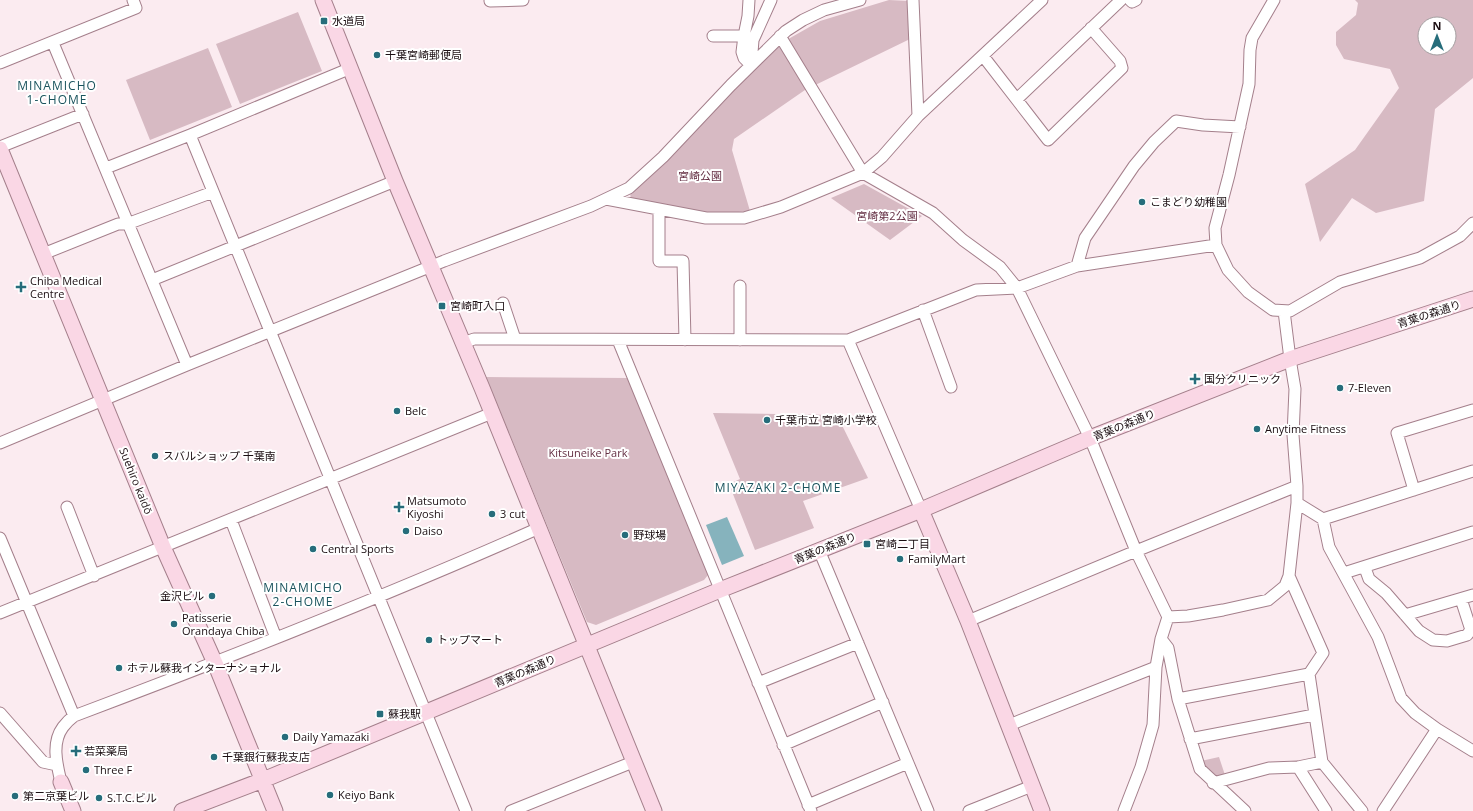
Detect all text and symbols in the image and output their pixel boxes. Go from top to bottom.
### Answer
place label: 水道局 [332,13,365,28]
marker: 水道局 [319,16,329,26]
north arrow [1417,16,1457,56]
text: N [1433,18,1441,33]
place label: 千葉宮崎郵便局 [385,47,462,62]
marker: 千葉宮崎郵便局 [372,50,382,60]
district label: MINAMICHO 1-CHOME [17,77,97,108]
park label: 宮崎公園 [678,168,722,183]
place label: こまどり幼稚園 [1150,194,1227,209]
marker: こまどり幼稚園 [1137,197,1147,207]
park label: 宮崎第2公園 [856,208,918,223]
place label: Chiba Medical Centre [30,273,102,301]
marker: Chiba Medical Centre [15,281,27,293]
street label: 青葉の森通り [1395,296,1463,331]
place label: 宮崎町入口 [450,298,505,313]
marker: 宮崎町入口 [437,301,447,311]
place label: 国分クリニック [1204,371,1281,386]
marker: 国分クリニック [1189,373,1201,385]
place label: 7-Eleven [1348,380,1391,395]
marker: 7-Eleven [1335,383,1345,393]
place label: Belc [405,403,426,418]
street label: 青葉の森通り [1090,405,1157,444]
marker: Belc [392,406,402,416]
place label: 千葉市立 宮崎小学校 [775,412,877,427]
marker: 千葉市立 宮崎小学校 [762,415,772,425]
place label: Anytime Fitness [1265,421,1346,436]
marker: Anytime Fitness [1252,424,1262,434]
street label: Suehiro kaidō [116,445,157,517]
park label: Kitsuneike Park [549,445,628,460]
place label: スバルショップ 千葉南 [163,448,276,463]
marker: スバルショップ 千葉南 [150,451,160,461]
district label: MIYAZAKI 2-CHOME [715,479,841,496]
place label: Matsumoto Kiyoshi [407,493,467,521]
marker: Matsumoto Kiyoshi [394,502,404,512]
place label: 3 cut [500,506,525,521]
marker: 3 cut [487,509,497,519]
place label: Daiso [414,523,443,538]
marker: Daiso [401,526,411,536]
place label: 野球場 [633,527,666,542]
street label: 青葉の森通り [791,528,858,567]
marker: 野球場 [620,530,630,540]
place label: 宮崎二丁目 [875,536,930,551]
marker: 宮崎二丁目 [862,539,872,549]
place label: Central Sports [321,541,394,556]
marker: Central Sports [308,544,318,554]
place label: FamilyMart [908,551,966,566]
marker: FamilyMart [895,554,905,564]
district label: MINAMICHO 2-CHOME [263,579,343,610]
place label: 金沢ビル [160,588,204,603]
marker: 金沢ビル [207,591,217,601]
place label: Patisserie Orandaya Chiba [182,610,265,638]
marker: Patisserie Orandaya Chiba [169,619,179,629]
place label: トップマート [437,632,503,647]
marker: トップマート [424,635,434,645]
street label: 青葉の森通り [491,651,558,690]
place label: ホテル蘇我インターナショナル [127,660,281,675]
marker: ホテル蘇我インターナショナル [114,663,124,673]
place label: 蘇我駅 [388,706,421,721]
marker: 蘇我駅 [375,709,385,719]
place label: Daily Yamazaki [293,729,369,744]
marker: Daily Yamazaki [280,732,290,742]
place label: 若菜薬局 [84,743,128,758]
marker: 若菜薬局 [71,746,81,756]
place label: 千葉銀行蘇我支店 [222,749,310,764]
marker: 千葉銀行蘇我支店 [209,752,219,762]
place label: Three F [94,762,133,777]
marker: Three F [81,765,91,775]
place label: Keiyo Bank [338,787,395,802]
place label: 第二京葉ビル [23,788,89,803]
place label: S.T.C.ビル [107,790,157,805]
marker: Keiyo Bank [325,790,335,800]
marker: 第二京葉ビル [10,791,20,801]
marker: S.T.C.ビル [94,793,104,803]

